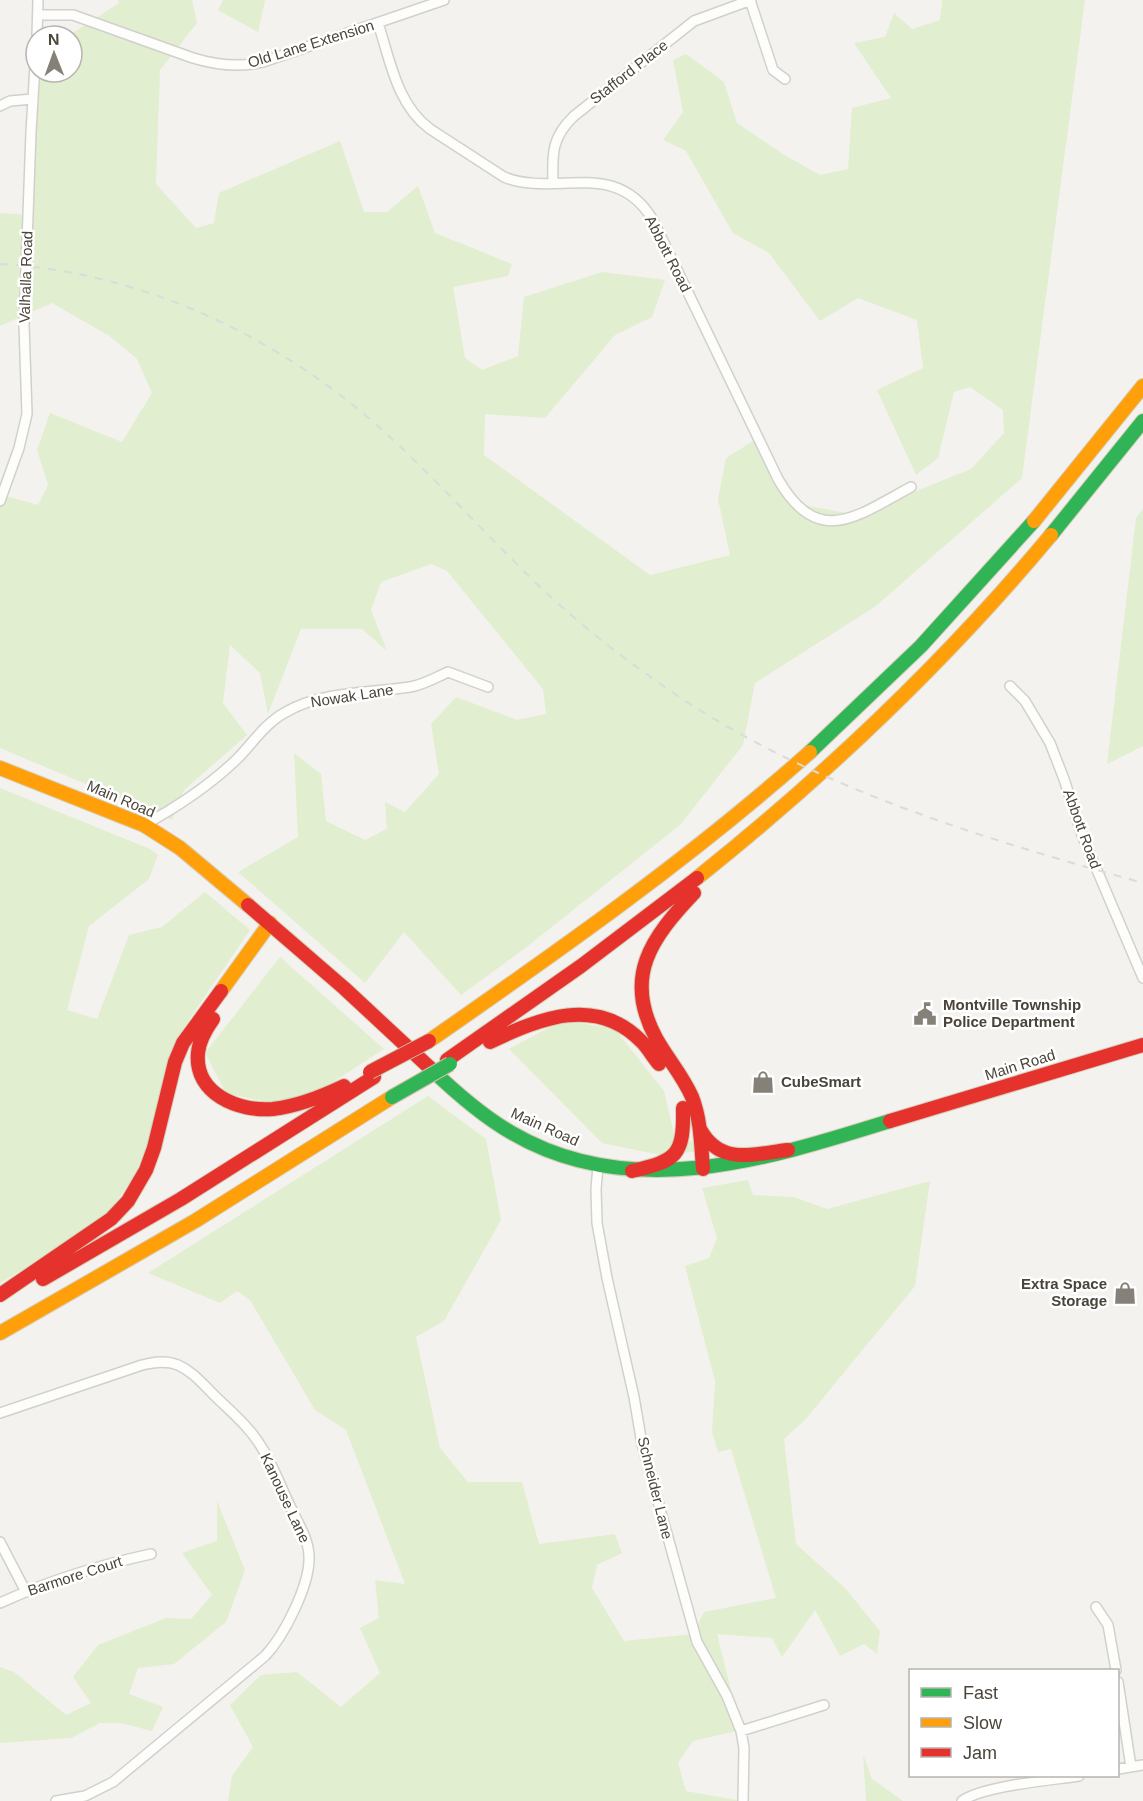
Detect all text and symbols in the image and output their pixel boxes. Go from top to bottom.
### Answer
street label: Old Lane Extension [246,16,376,71]
north arrow [24,24,84,84]
text: N [48,31,60,48]
street label: Stafford Place [586,36,671,107]
street label: Abbott Road [642,213,695,295]
street label: Valhalla Road [15,231,36,323]
street label: Nowak Lane [309,681,394,710]
street label: Main Road [84,777,158,821]
street label: Abbott Road [1060,787,1105,871]
place label: Montville Township Police Department [943,996,1081,1030]
public building icon: Montville Township Police Department [912,1001,938,1027]
street label: Main Road [983,1046,1057,1083]
shop icon: CubeSmart [750,1069,776,1095]
place label: CubeSmart [781,1073,861,1090]
street label: Main Road [509,1104,582,1149]
place label: Extra Space Storage [1021,1275,1107,1309]
shop icon: Extra Space Storage [1112,1280,1138,1306]
street label: Schneider Lane [635,1435,676,1541]
street label: Kanouse Lane [257,1450,314,1545]
street label: Barmore Court [25,1552,125,1599]
legend [909,1669,1119,1777]
text: Fast [963,1683,998,1703]
text: Slow [963,1713,1003,1733]
text: Jam [963,1743,997,1763]

